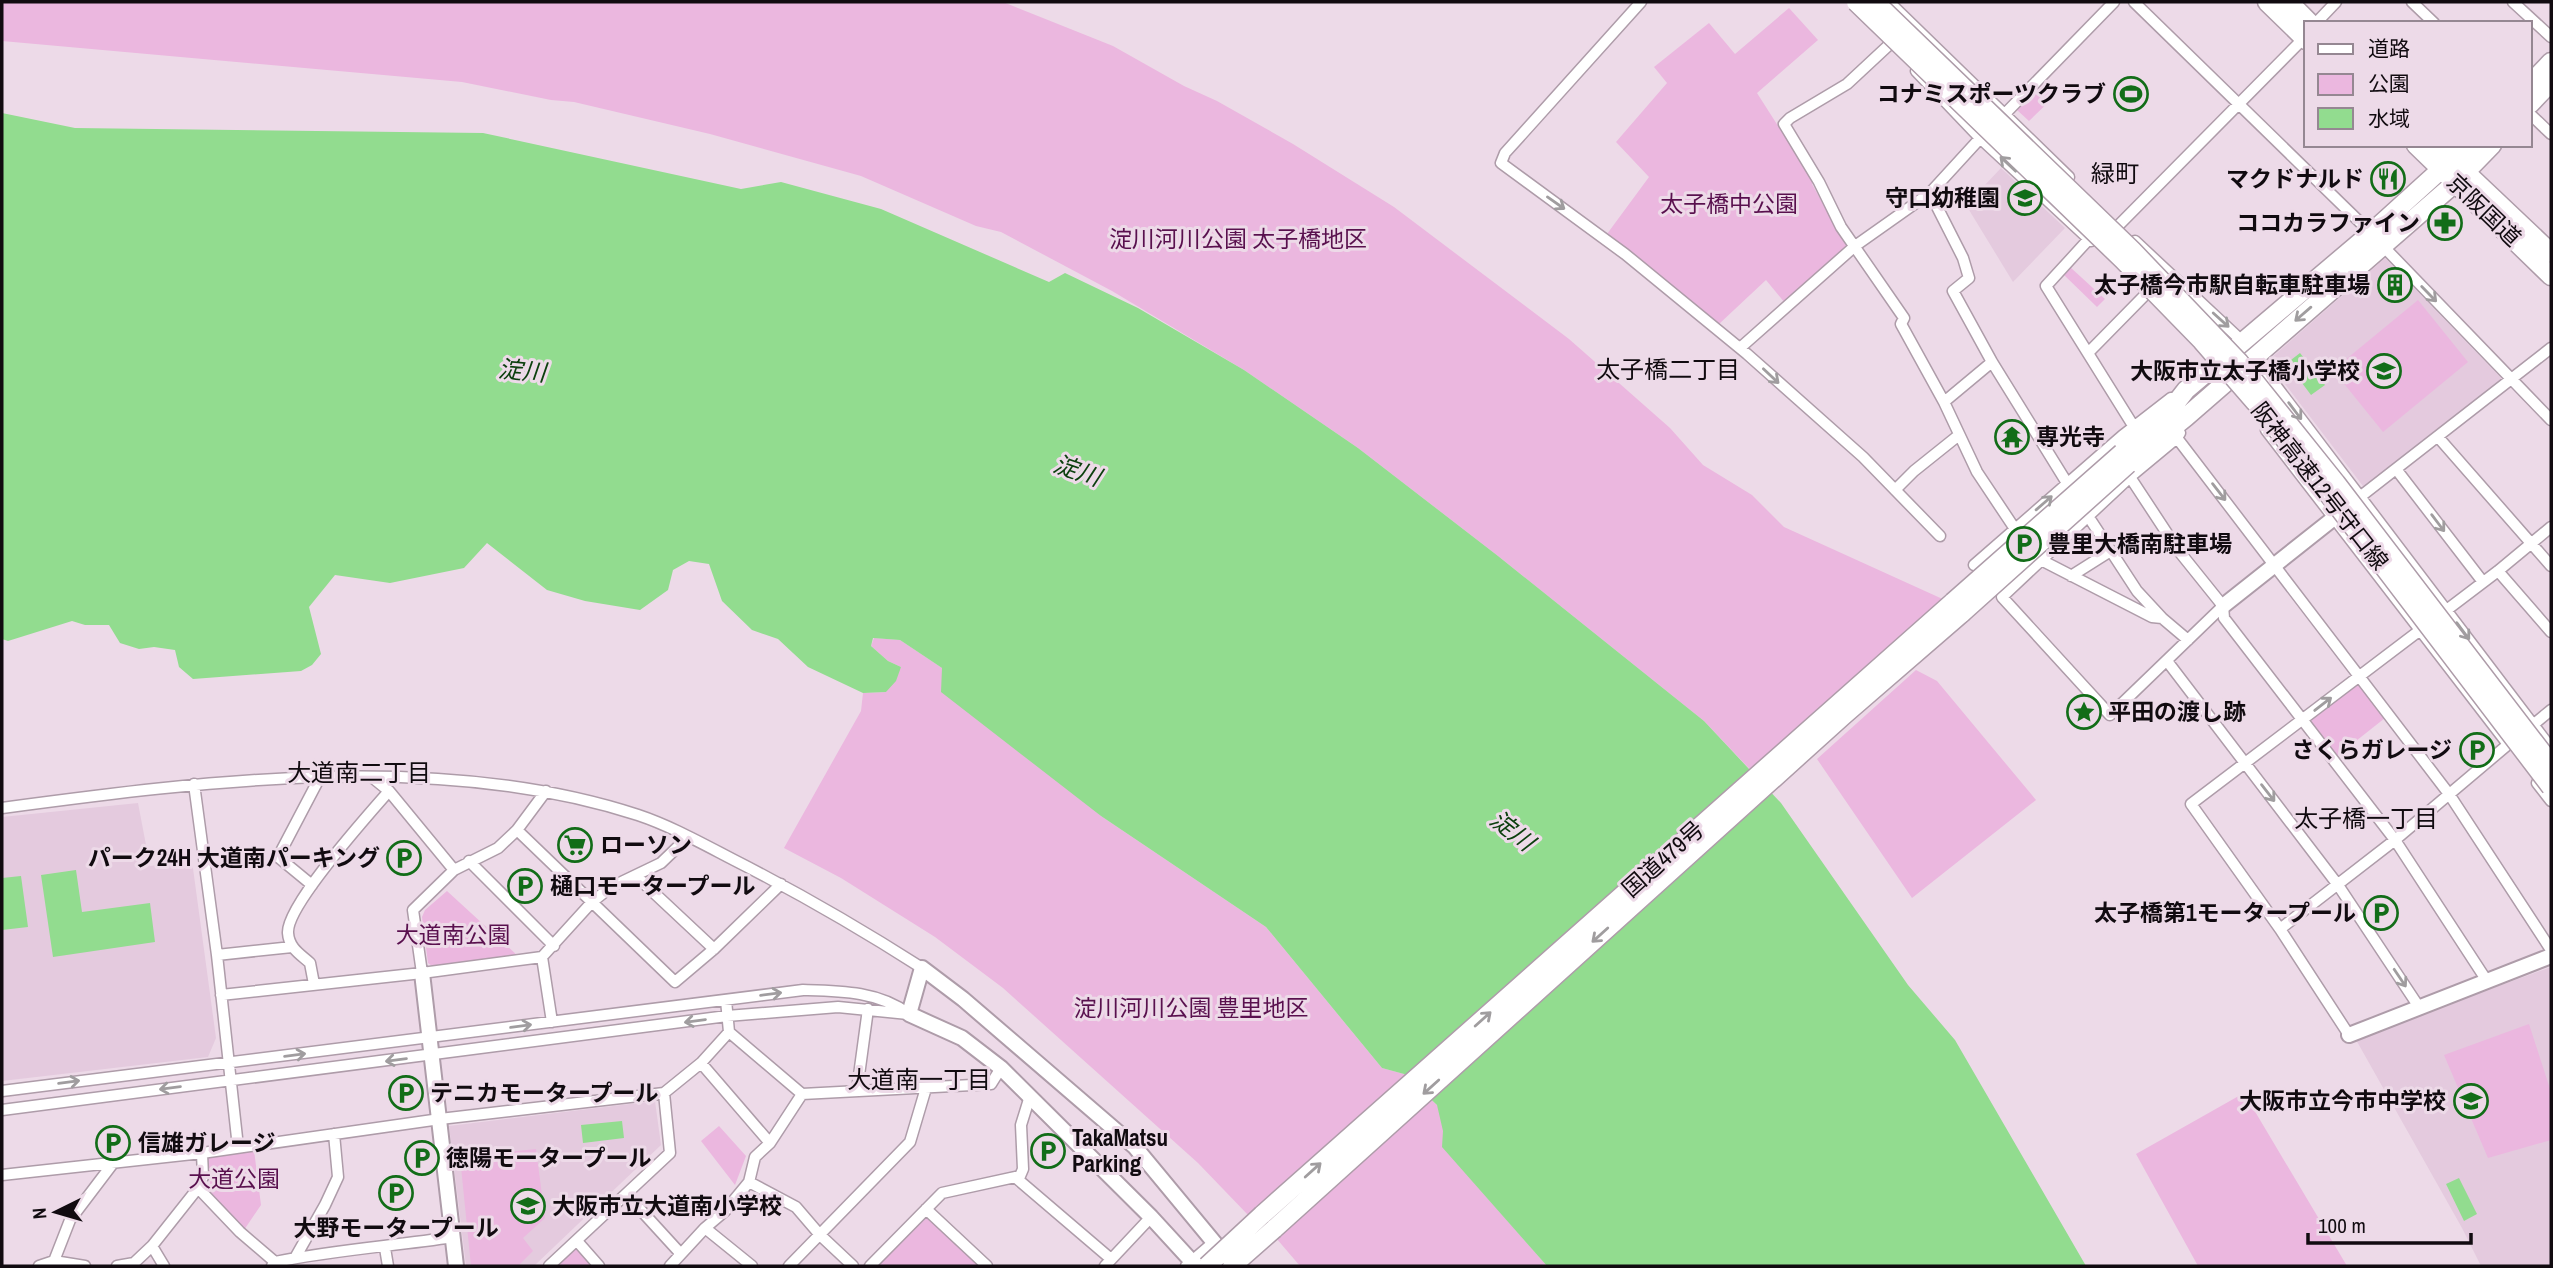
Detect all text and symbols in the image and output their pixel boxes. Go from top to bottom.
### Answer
legend [2304,21,2532,147]
text: 道路 [2368,34,2410,63]
text: 公園 [2368,69,2410,98]
sports icon: コナミスポーツクラブ [2112,75,2150,113]
place label: コナミスポーツクラブ [1876,78,2106,109]
text: 水域 [2368,104,2410,133]
one-way arrow [2000,156,2017,173]
district label: 緑町 [2091,157,2139,189]
restaurant icon: マクドナルド [2369,160,2407,198]
place label: マクドナルド [2226,163,2364,194]
street label: 京阪国道 [2440,167,2528,253]
school or university icon: 守口幼稚園 [2006,179,2044,217]
place label: 守口幼稚園 [1885,182,2000,213]
park label: 太子橋中公園 [1660,188,1798,219]
one-way arrow [1546,196,1565,210]
pharmacy icon: ココカラファイン [2426,204,2464,242]
place label: ココカラファイン [2236,207,2420,238]
park label: 淀川河川公園 太子橋地区 [1109,223,1367,254]
building icon: 太子橋今市駅自転車駐車場 [2376,266,2414,304]
place label: 太子橋今市駅自転車駐車場 [2094,269,2370,300]
one-way arrow [2421,285,2438,302]
one-way arrow [2294,306,2312,322]
one-way arrow [2212,312,2230,328]
water label: 淀川 [497,352,550,388]
school or university icon: 大阪市立太子橋小学校 [2365,352,2403,390]
district label: 太子橋二丁目 [1596,353,1740,385]
place label: 大阪市立太子橋小学校 [2130,355,2360,386]
one-way arrow [1762,368,1779,385]
street label: 阪神高速12号守口線 [2245,395,2396,576]
one-way arrow [2287,402,2302,421]
temple icon: 専光寺 [1993,418,2031,456]
place label: 専光寺 [2036,421,2105,452]
water label: 淀川 [1049,447,1108,494]
one-way arrow [2212,482,2227,501]
one-way arrow [2034,495,2052,511]
one-way arrow [2430,514,2445,532]
parking icon: 豊里大橋南駐車場 [2005,525,2043,563]
place label: 豊里大橋南駐車場 [2048,528,2232,559]
one-way arrow [2456,621,2471,640]
place icon: 平田の渡し跡 [2065,693,2103,731]
place label: 平田の渡し跡 [2108,696,2246,727]
one-way arrow [2314,696,2332,711]
parking icon: さくらガレージ [2458,731,2496,769]
place label: さくらガレージ [2291,734,2452,765]
district label: 大道南二丁目 [287,756,431,788]
one-way arrow [2260,783,2275,802]
district label: 太子橋一丁目 [2294,802,2438,834]
water label: 淀川 [1484,803,1544,859]
street label: 国道479号 [1615,813,1710,904]
supermarket icon: ローソン [556,826,594,864]
place label: ローソン [600,829,692,860]
parking icon: パーク24H 大道南パーキング [385,839,423,877]
place label: パーク24H 大道南パーキング [88,842,380,873]
parking icon: 樋口モータープール [506,867,544,905]
place label: 樋口モータープール [550,870,756,901]
parking icon: 太子橋第1モータープール [2362,894,2400,932]
place label: 太子橋第1モータープール [2094,897,2356,928]
park label: 大道南公園 [396,919,511,950]
one-way arrow [1592,926,1609,943]
one-way arrow [2393,968,2407,987]
one-way arrow [759,987,782,1000]
park label: 淀川河川公園 豊里地区 [1073,992,1309,1023]
one-way arrow [1474,1011,1492,1027]
one-way arrow [684,1015,707,1028]
one-way arrow [509,1019,532,1032]
one-way arrow [283,1048,306,1061]
one-way arrow [385,1053,408,1066]
district label: 大道南一丁目 [847,1063,991,1095]
parking icon: テニカモータープール [387,1074,425,1112]
one-way arrow [58,1076,80,1089]
place label: テニカモータープール [430,1077,659,1108]
one-way arrow [1422,1079,1440,1095]
one-way arrow [160,1082,182,1095]
school or university icon: 大阪市立今市中学校 [2452,1082,2490,1120]
place label: 大阪市立今市中学校 [2239,1085,2446,1116]
place label: TakaMatsu Parking [1072,1122,1168,1179]
parking icon: 信雄ガレージ [94,1124,132,1162]
place label: 信雄ガレージ [138,1127,276,1158]
parking icon: TakaMatsu Parking [1029,1132,1067,1170]
parking icon: 徳陽モータープール [403,1139,441,1177]
place label: 徳陽モータープール [446,1142,652,1173]
one-way arrow [1304,1162,1322,1178]
park label: 大道公園 [188,1163,280,1194]
parking icon: 大野モータープール [377,1174,415,1212]
north arrow [21,1177,91,1247]
school or university icon: 大阪市立大道南小学校 [509,1187,547,1225]
place label: 大阪市立大道南小学校 [552,1190,782,1221]
scale bar [2308,1202,2471,1246]
text: N [26,1207,53,1220]
text: 100 m [2318,1211,2366,1240]
place label: 大野モータープール [293,1212,499,1243]

